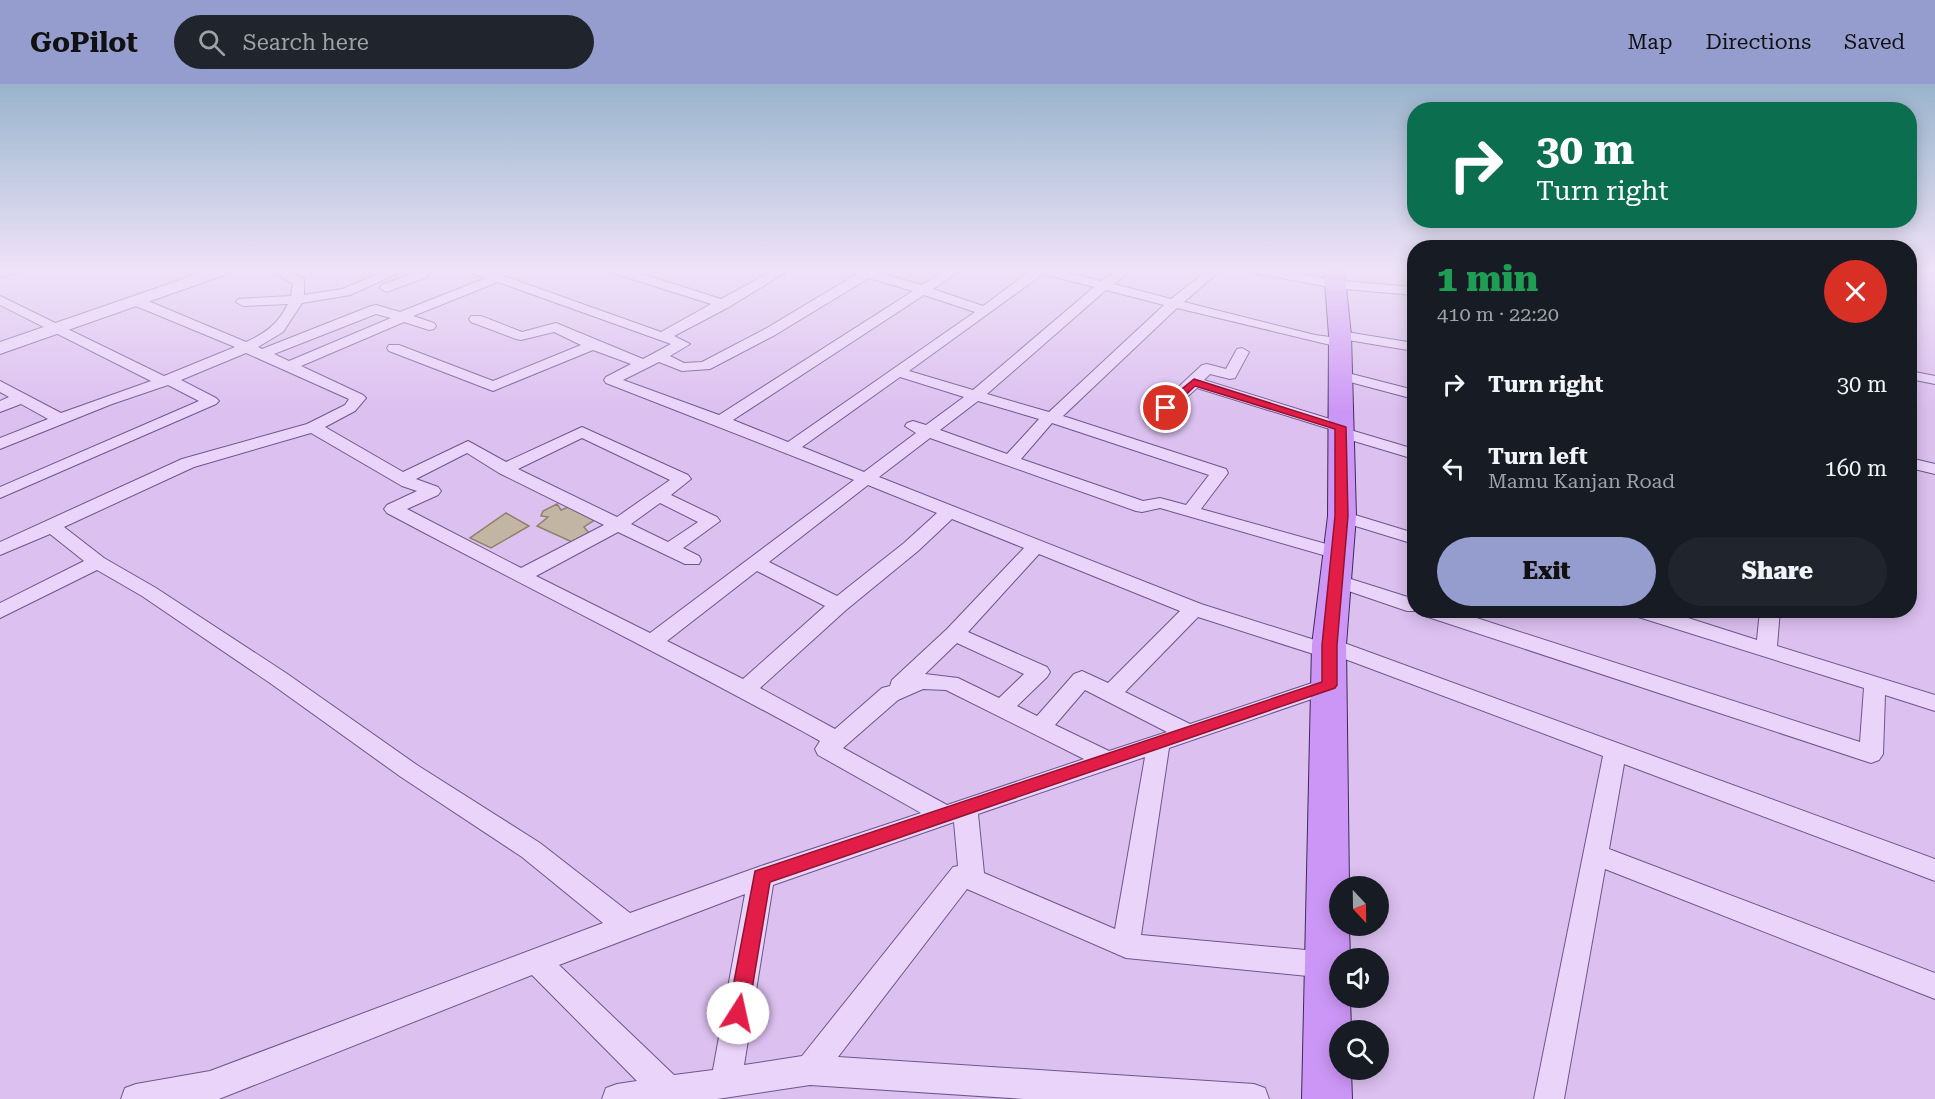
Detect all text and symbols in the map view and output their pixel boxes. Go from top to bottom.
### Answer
search box [174,15,594,69]
text: GoPilot [30,26,138,59]
icon: search [195,26,228,59]
text: Search here [243,30,369,55]
text: Map [1628,30,1672,54]
text: Directions [1705,30,1811,54]
text: Saved [1844,30,1905,54]
text: 30 m [1536,125,1634,174]
icon: right [1437,126,1515,204]
text: Turn right [1536,175,1669,207]
text: 1 min [1437,258,1538,300]
button: close [1824,260,1887,323]
text: 410 m · 22:20 [1437,302,1559,326]
icon: right [1437,368,1470,401]
text: Turn right [1488,372,1603,397]
text: 30 m [1837,372,1887,397]
pin [1140,382,1191,433]
icon: arrive [1149,391,1182,424]
text: Turn left [1488,444,1588,469]
icon: left [1437,452,1470,485]
text: 160 m [1824,456,1887,481]
text: Mamu Kanjan Road [1488,469,1675,493]
button: Exit [1437,537,1656,606]
button: Share [1668,537,1887,606]
north arrow [1329,876,1389,936]
map controls [1329,876,1389,1080]
button: sound [1329,948,1389,1008]
position arrow [706,981,770,1045]
button: search [1329,1020,1389,1080]

